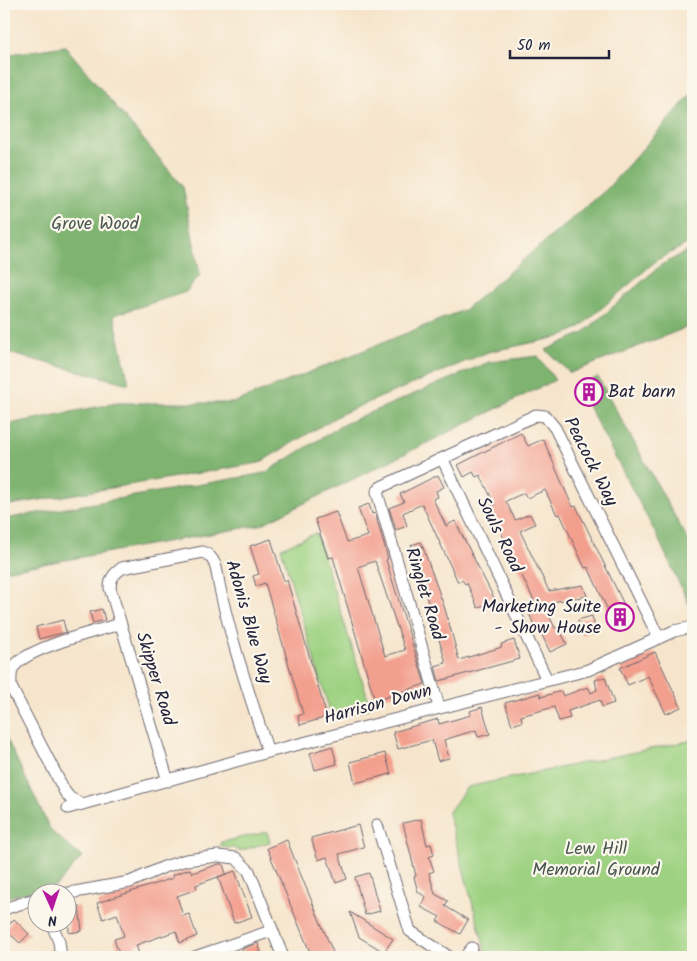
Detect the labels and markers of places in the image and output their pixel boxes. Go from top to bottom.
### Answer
building icon: Bat barn [574,377,604,407]
place label: Bat barn [608,378,676,407]
place label: Marketing Suite - Show House [482,593,601,643]
building icon: Marketing Suite - Show House [605,602,635,632]

